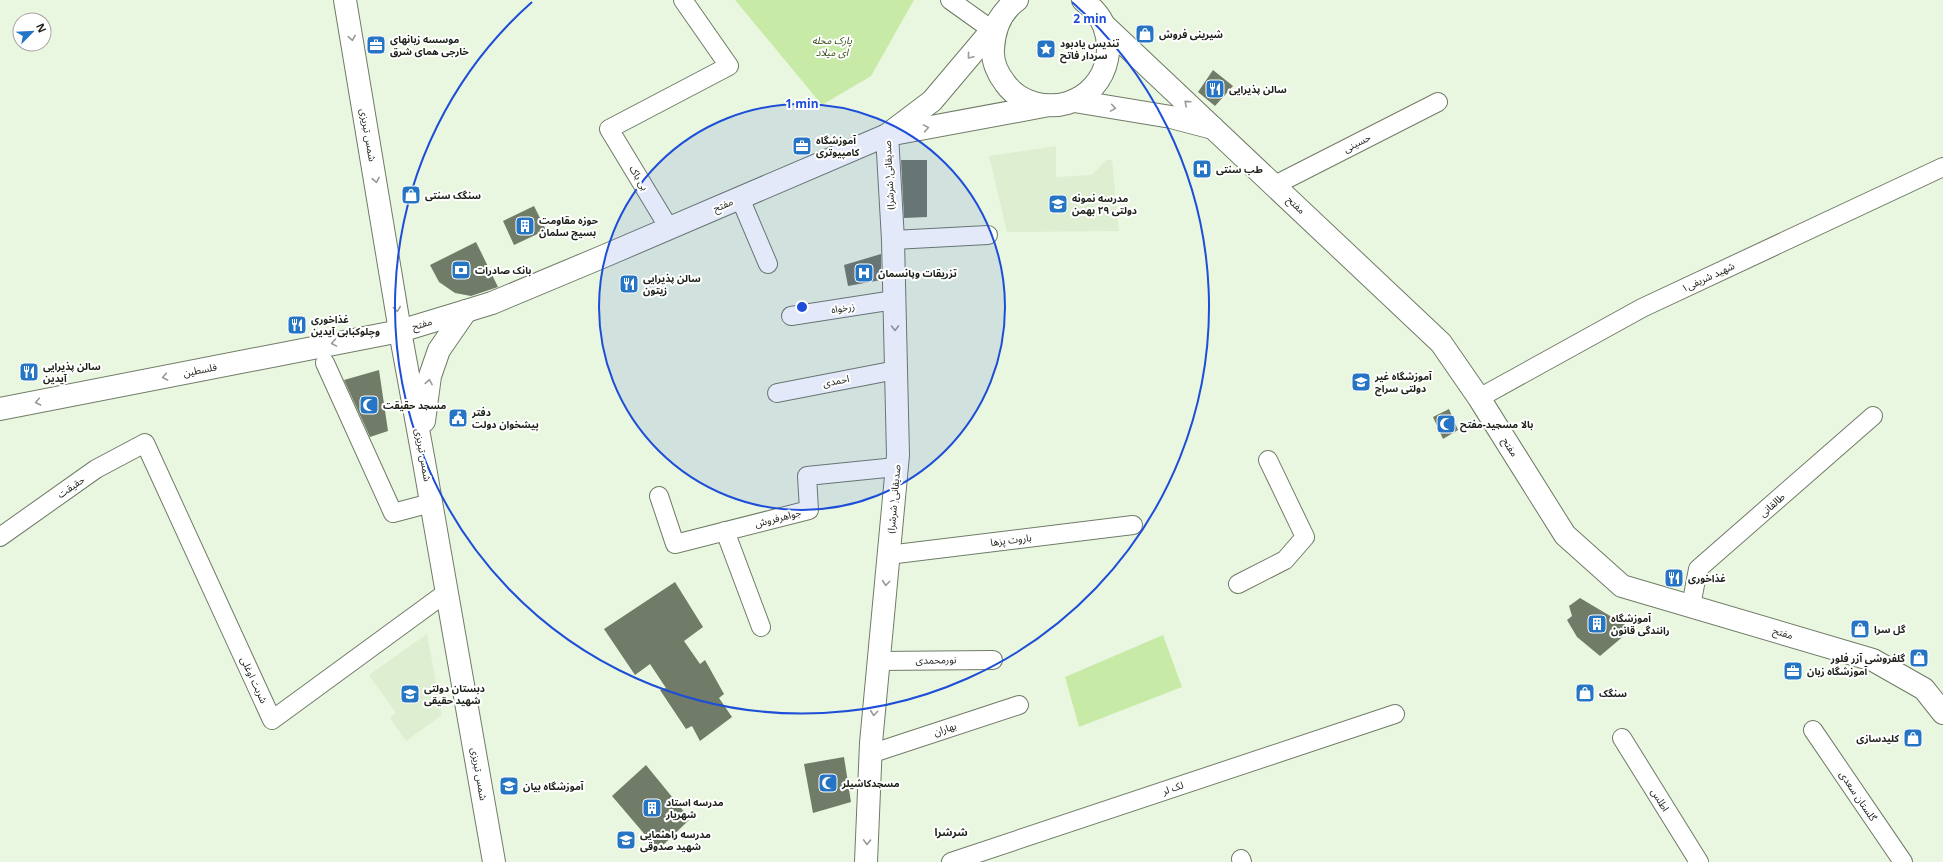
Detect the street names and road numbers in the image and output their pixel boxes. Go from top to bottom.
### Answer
street label: شمس تبریزی [353,107,383,163]
street label: حسینی [1339,127,1375,159]
street label: (شرشرا )صدیقانی [877,140,901,210]
street label: بی باک [623,161,655,195]
street label: مفتح [1281,190,1311,220]
street label: مفتح [709,191,737,219]
street label: شهید شریفی۱ [1678,255,1738,299]
street label: زرخواه [830,296,857,320]
street label: مفتح [409,311,435,337]
street label: فلسطین [181,356,219,384]
street label: احمدی [821,368,851,394]
street label: شمس تبریزی [408,427,438,483]
street label: مفتح [1496,433,1524,461]
street label: (شرشرا )صدیقانی [881,464,907,534]
street label: حقیقت [53,470,90,504]
street label: طالقانی [1754,487,1790,523]
street label: جواهرفروش [752,502,804,534]
street label: باروت پزها [989,527,1033,553]
street label: مفتح [1770,620,1796,646]
street label: نورمحمدی [915,649,957,671]
street label: شربت اوغلی [234,653,274,707]
street label: بهاران [931,715,960,743]
street label: شمس تبریزی [464,746,494,802]
street label: گلستان سعدی [1833,766,1883,827]
street label: لک لر [1159,775,1187,802]
street label: اطلس [1645,784,1675,816]

